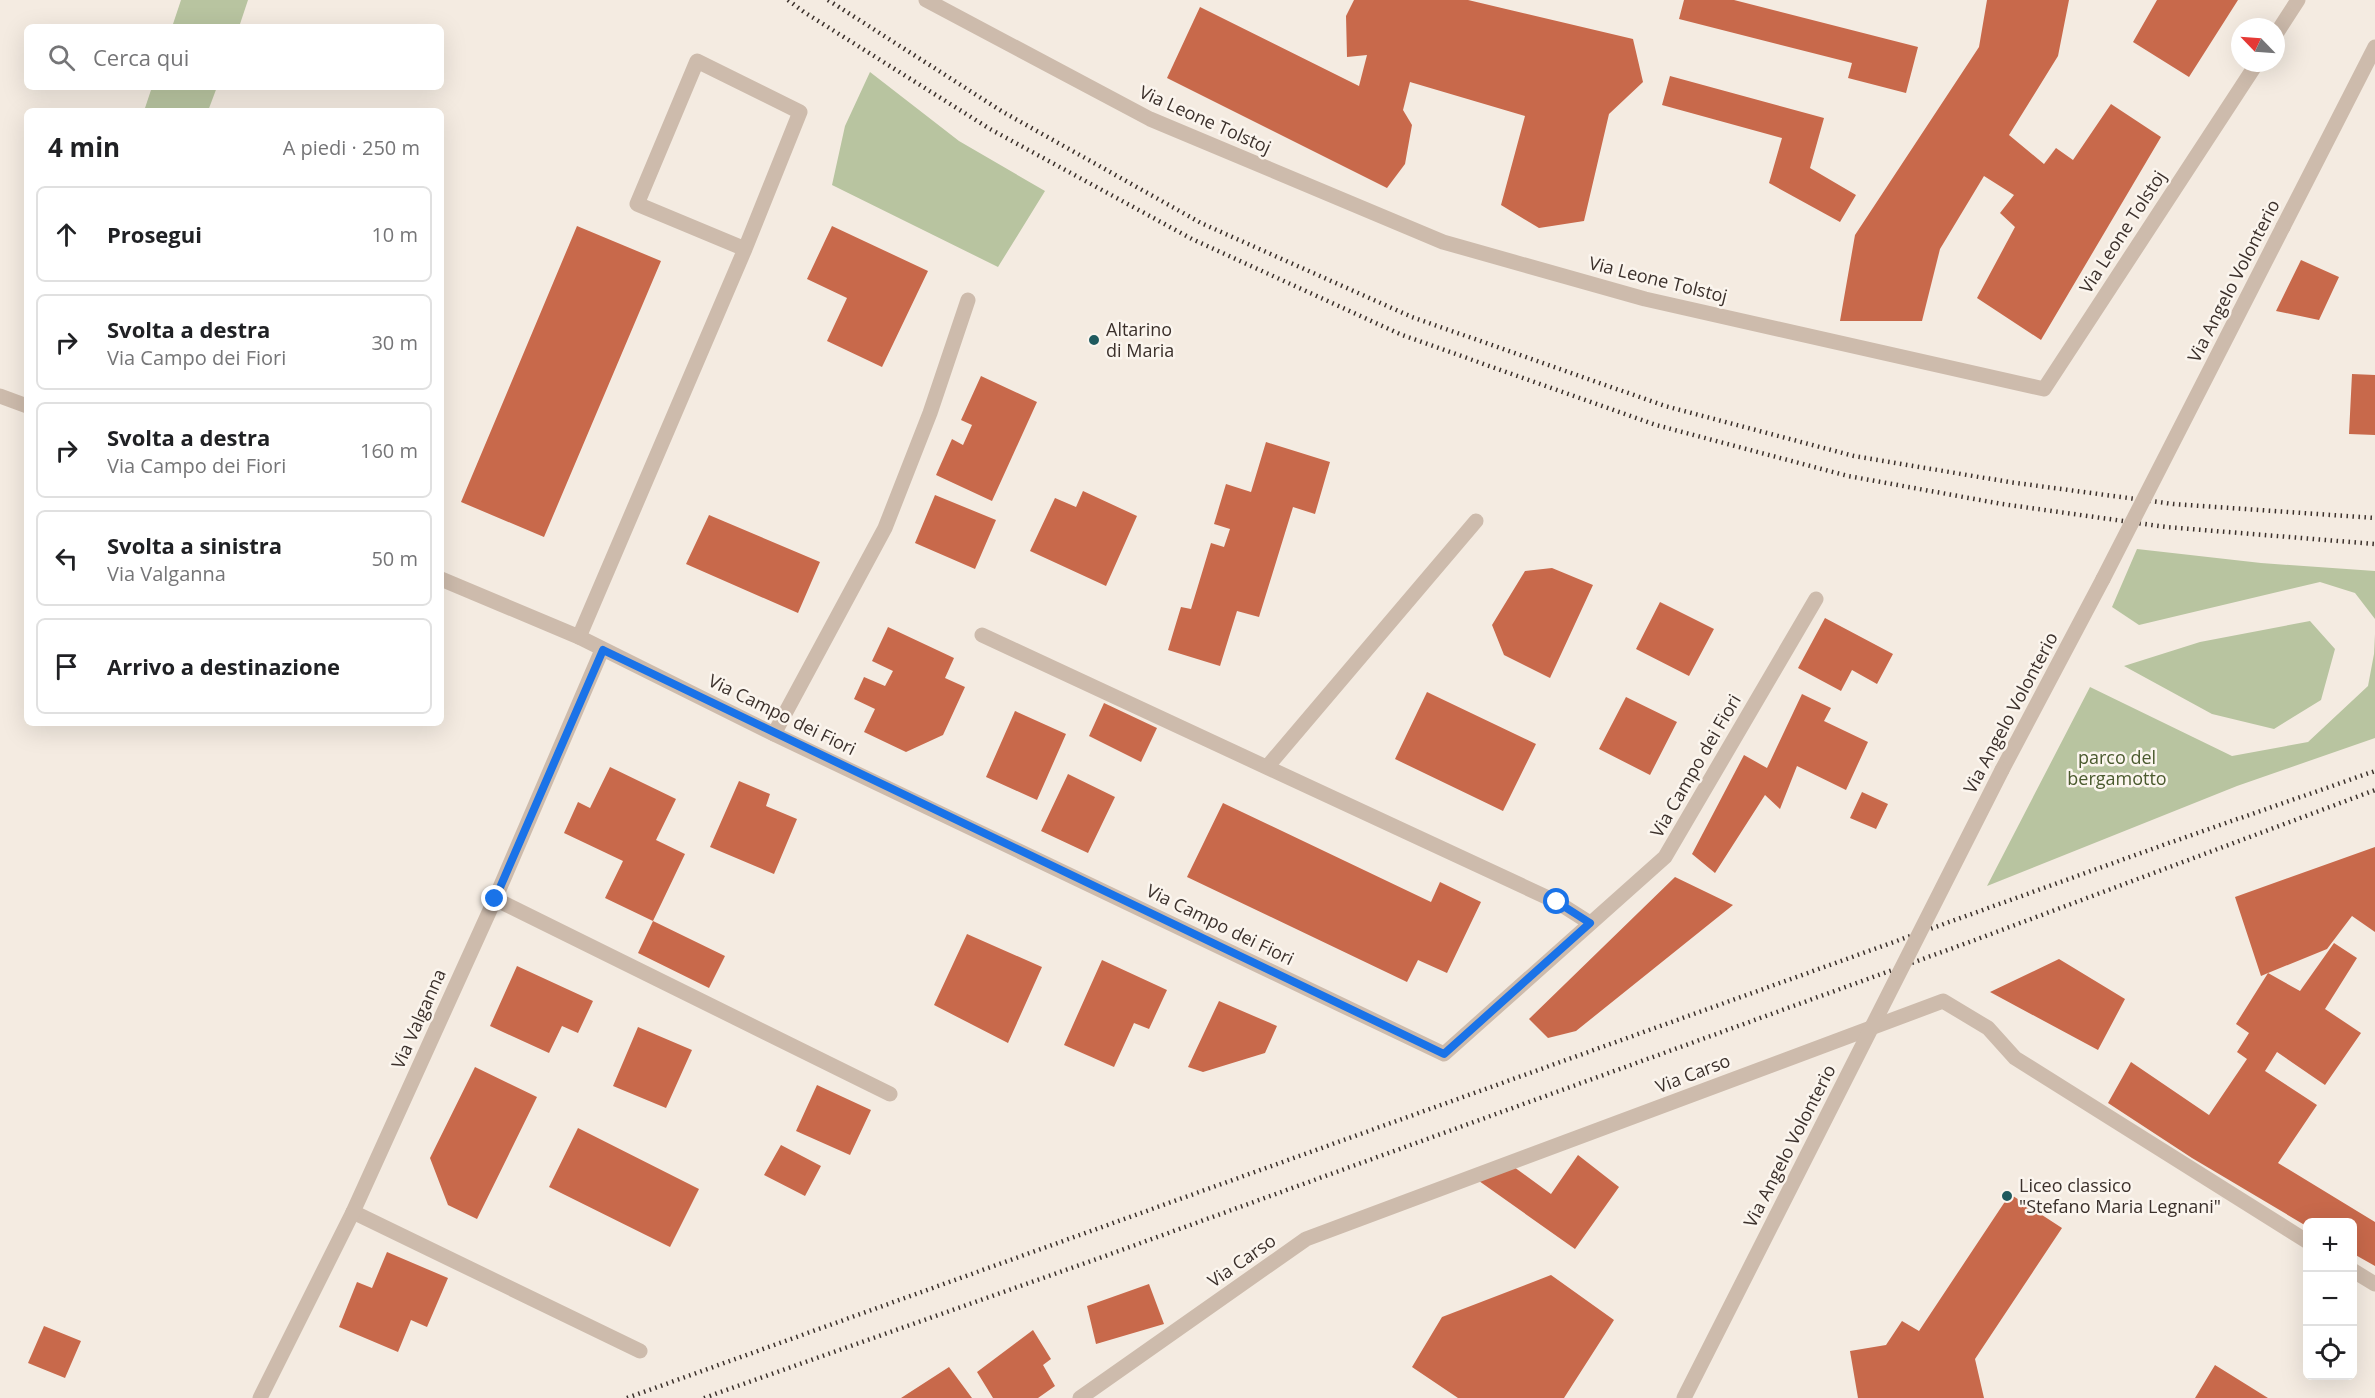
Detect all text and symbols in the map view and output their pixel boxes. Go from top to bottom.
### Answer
north arrow [2231,18,2285,72]
search box [24,24,444,90]
icon: search [45,41,78,74]
text: Cerca qui [93,42,189,72]
street label: Via Leone Tolstoj [1136,79,1275,159]
text: 4 min [48,129,120,165]
text: A piedi · 250 m [283,134,420,161]
street label: Via Leone Tolstoj [2073,165,2171,297]
street label: Via Angelo Volonterio [2182,195,2285,366]
icon: ahead [50,218,83,251]
text: Prosegui [107,219,202,249]
text: 10 m [371,221,418,248]
street label: Via Leone Tolstoj [1587,250,1730,308]
text: Svolta a destra [107,314,270,344]
place label: Altarino di Maria [1106,317,1174,362]
icon: right [50,326,83,359]
text: 30 m [371,329,418,356]
marker: Altarino di Maria [1087,333,1101,347]
text: Via Campo dei Fiori [107,344,286,371]
text: Svolta a destra [107,422,270,452]
icon: right [50,434,83,467]
text: 160 m [360,437,418,464]
text: Via Campo dei Fiori [107,452,286,479]
text: Svolta a sinistra [107,530,282,560]
icon: left [50,542,83,575]
text: 50 m [371,545,418,572]
text: Via Valganna [107,560,226,587]
street label: Via Angelo Volonterio [1957,628,2063,797]
icon: arrive [50,650,83,683]
text: Arrivo a destinazione [107,651,340,681]
street label: Via Campo dei Fiori [705,668,860,760]
street label: Via Campo dei Fiori [1644,690,1746,841]
park label: parco del bergamotto [2067,745,2167,790]
street label: Via Campo dei Fiori [1143,878,1298,970]
route end [481,885,507,911]
route start [1543,888,1569,914]
street label: Via Valganna [385,965,451,1072]
street label: Via Carso [1652,1048,1733,1098]
street label: Via Angelo Volonterio [1738,1060,1841,1231]
place label: Liceo classico "Stefano Maria Legnani" [2019,1173,2221,1218]
marker: Liceo classico "Stefano Maria Legnani" [2000,1189,2014,1203]
map controls [2303,1218,2357,1380]
button: + [2303,1218,2357,1272]
street label: Via Carso [1203,1228,1280,1292]
button: − [2303,1272,2357,1326]
button: locate [2303,1326,2357,1380]

